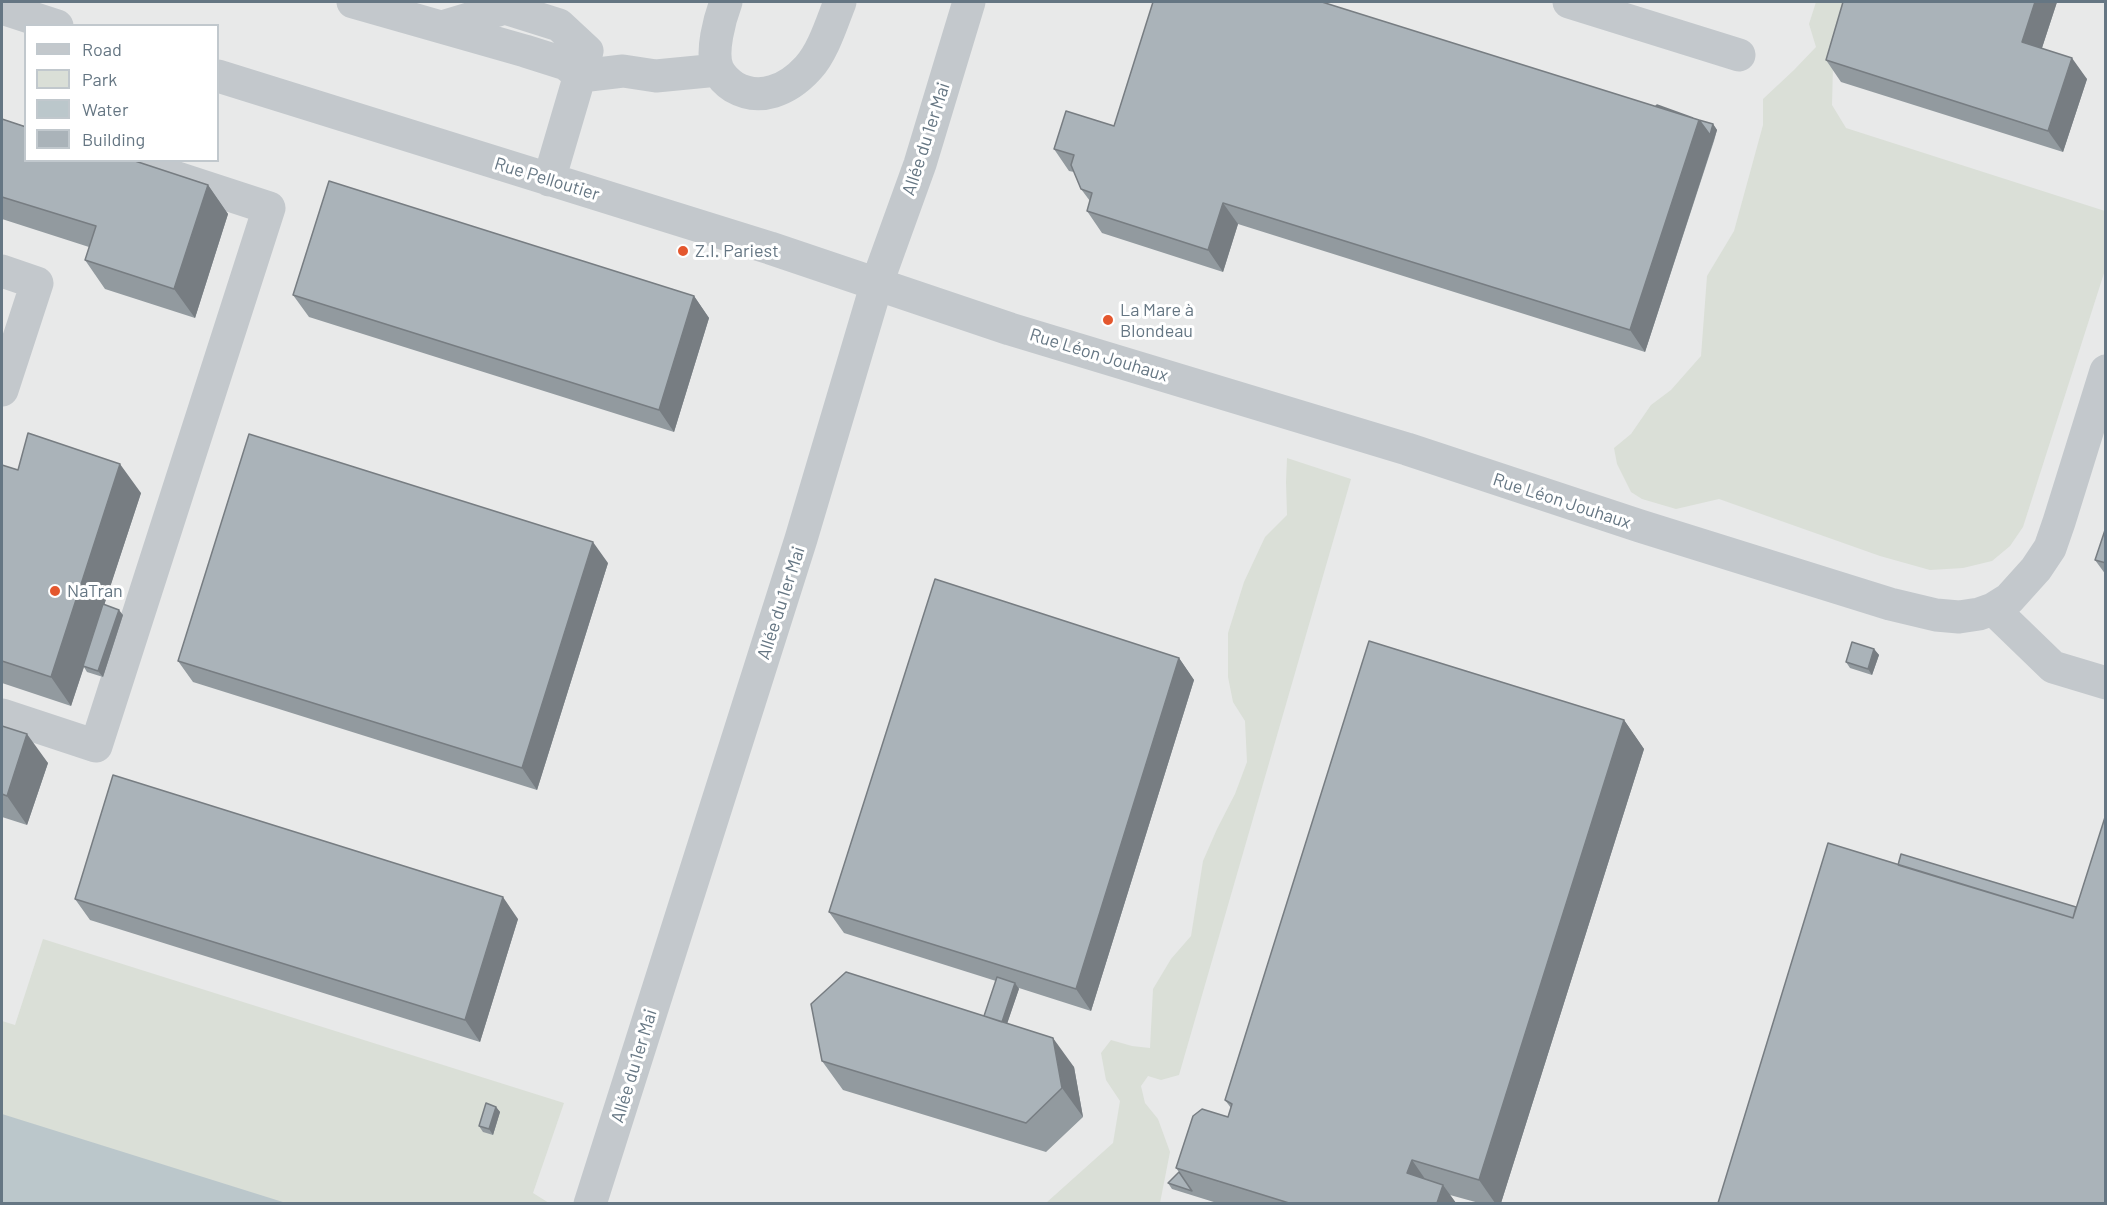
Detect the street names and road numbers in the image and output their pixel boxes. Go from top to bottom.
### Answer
street label: Allée du 1er Mai [898,80,954,198]
street label: Rue Pelloutier [492,153,602,205]
street label: Rue Léon Jouhaux [1027,324,1171,386]
street label: Rue Léon Jouhaux [1490,469,1634,533]
street label: Allée du 1er Mai [753,544,809,662]
street label: Allée du 1er Mai [606,1007,662,1125]

